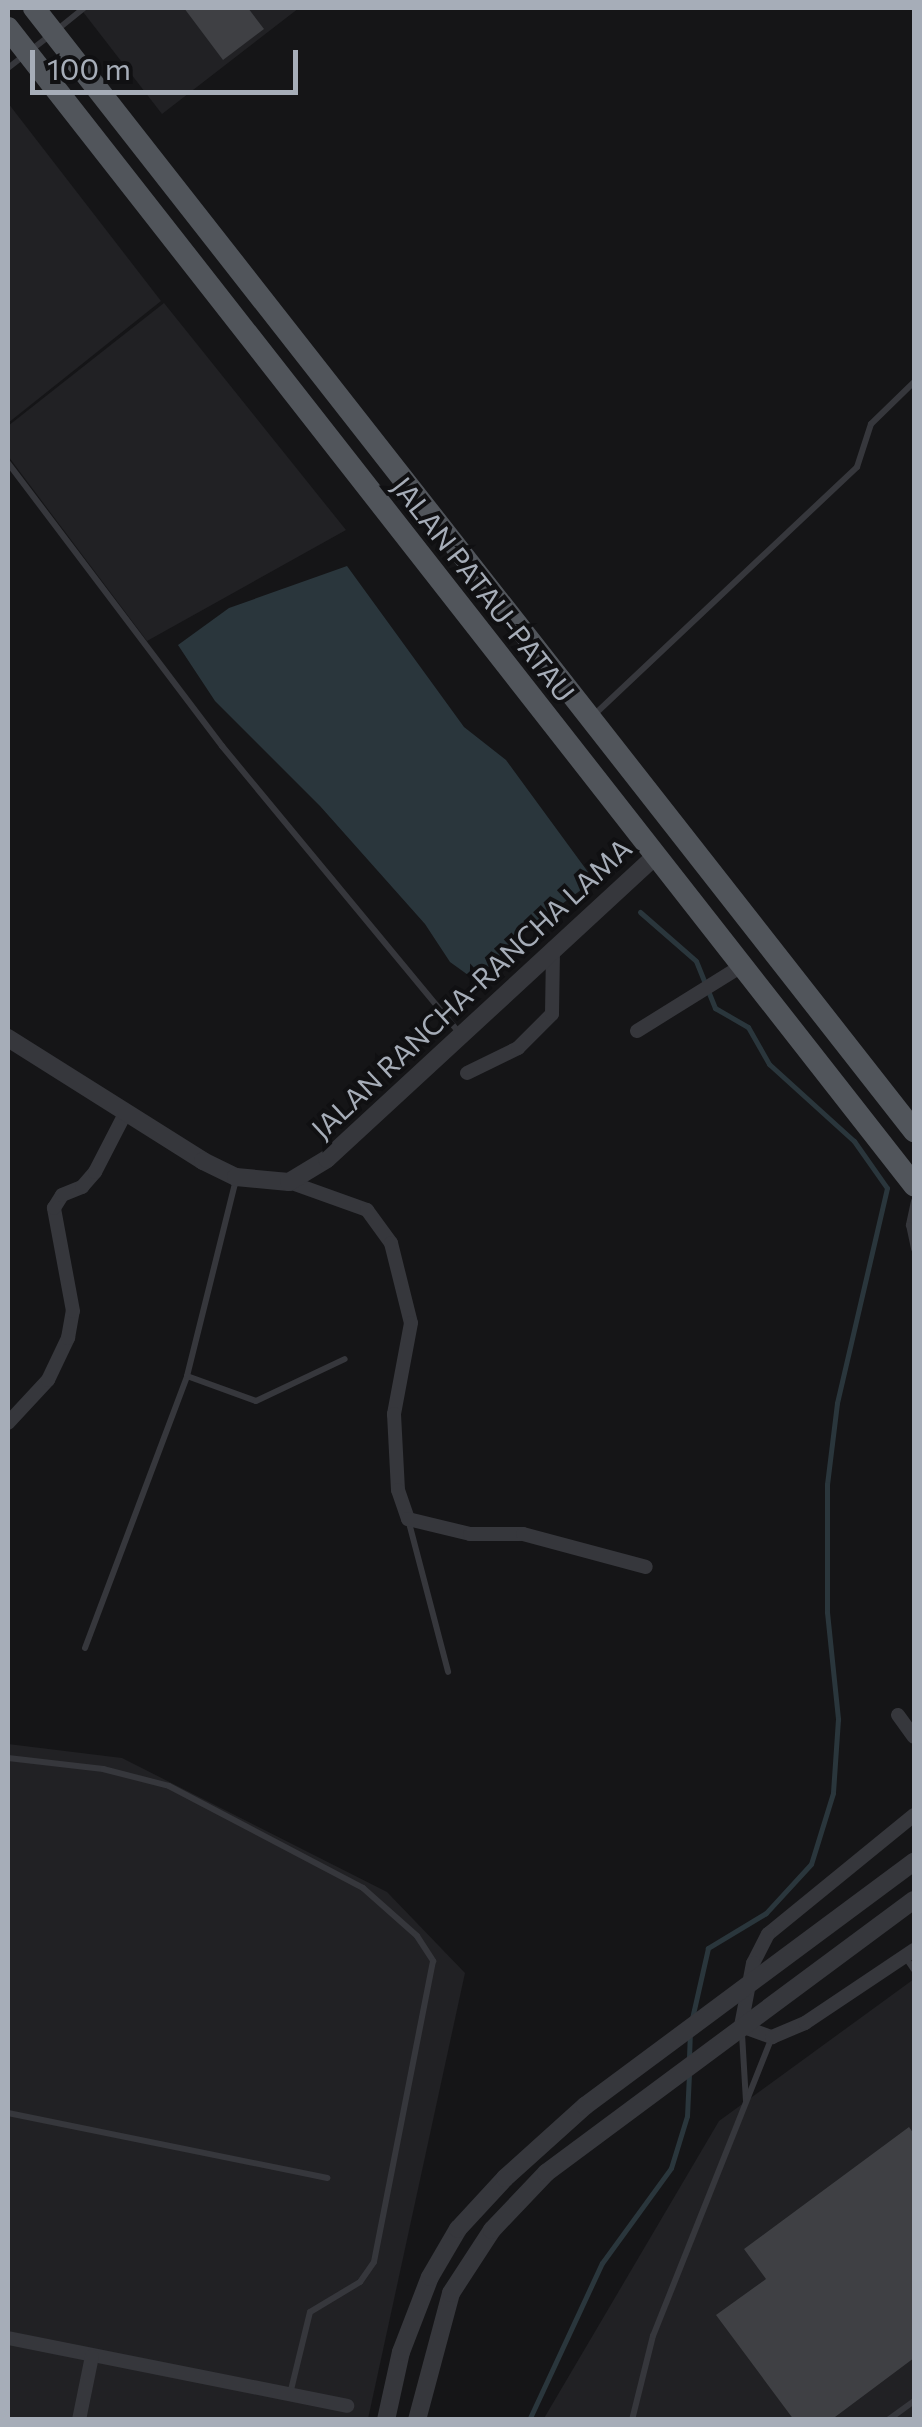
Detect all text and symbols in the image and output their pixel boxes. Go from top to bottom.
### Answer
scale bar [35,30,302,92]
text: 100 m [47,49,131,86]
street label: JALAN PATAU-PATAU [386,470,582,708]
street label: JALAN RANCHA-RANCHA LAMA [304,831,638,1145]

